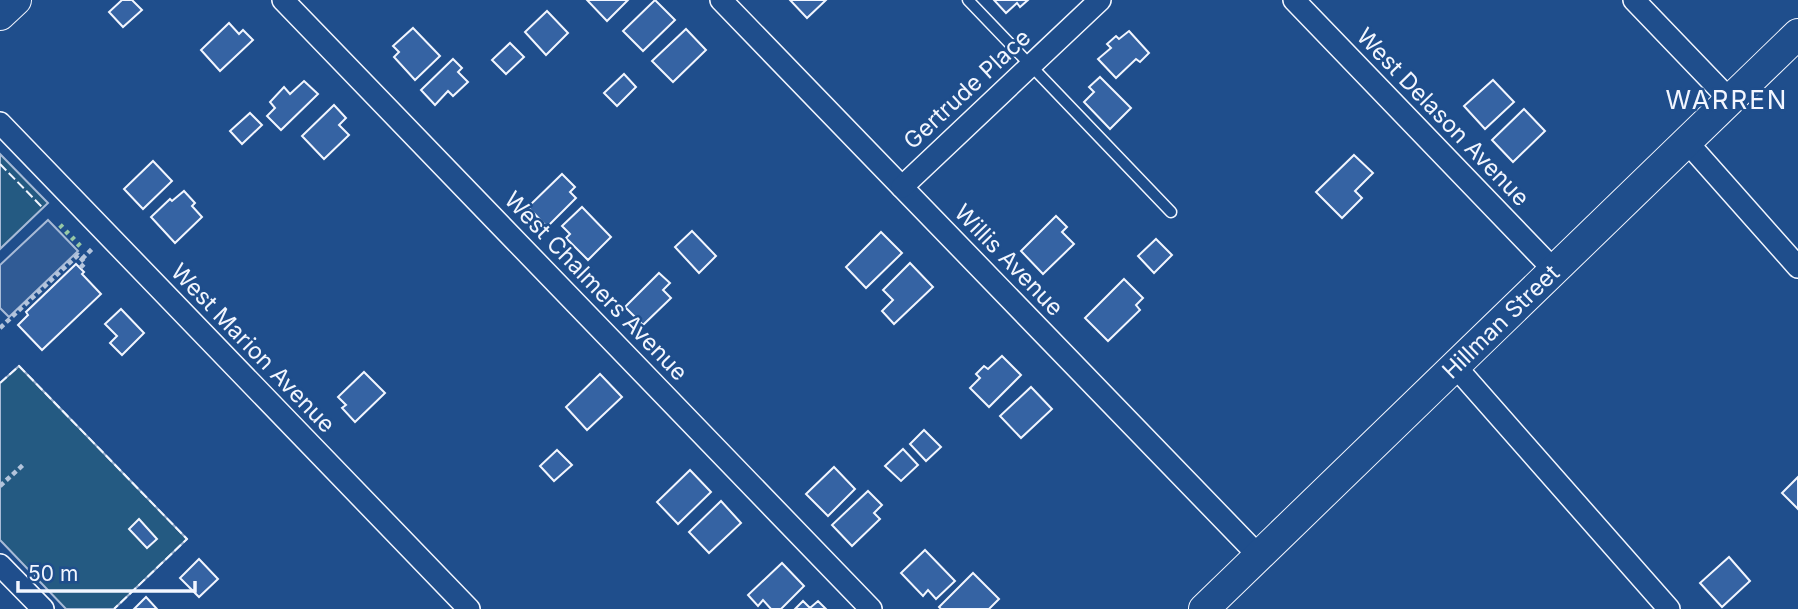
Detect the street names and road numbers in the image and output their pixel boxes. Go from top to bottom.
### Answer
street label: West Delason Avenue [1351,22,1535,212]
street label: Gertrude Place [898,23,1036,155]
street label: West Chalmers Avenue [499,186,693,386]
street label: Willis Avenue [949,198,1069,322]
street label: West Marion Avenue [165,258,341,438]
street label: Hillman Street [1436,259,1565,385]

